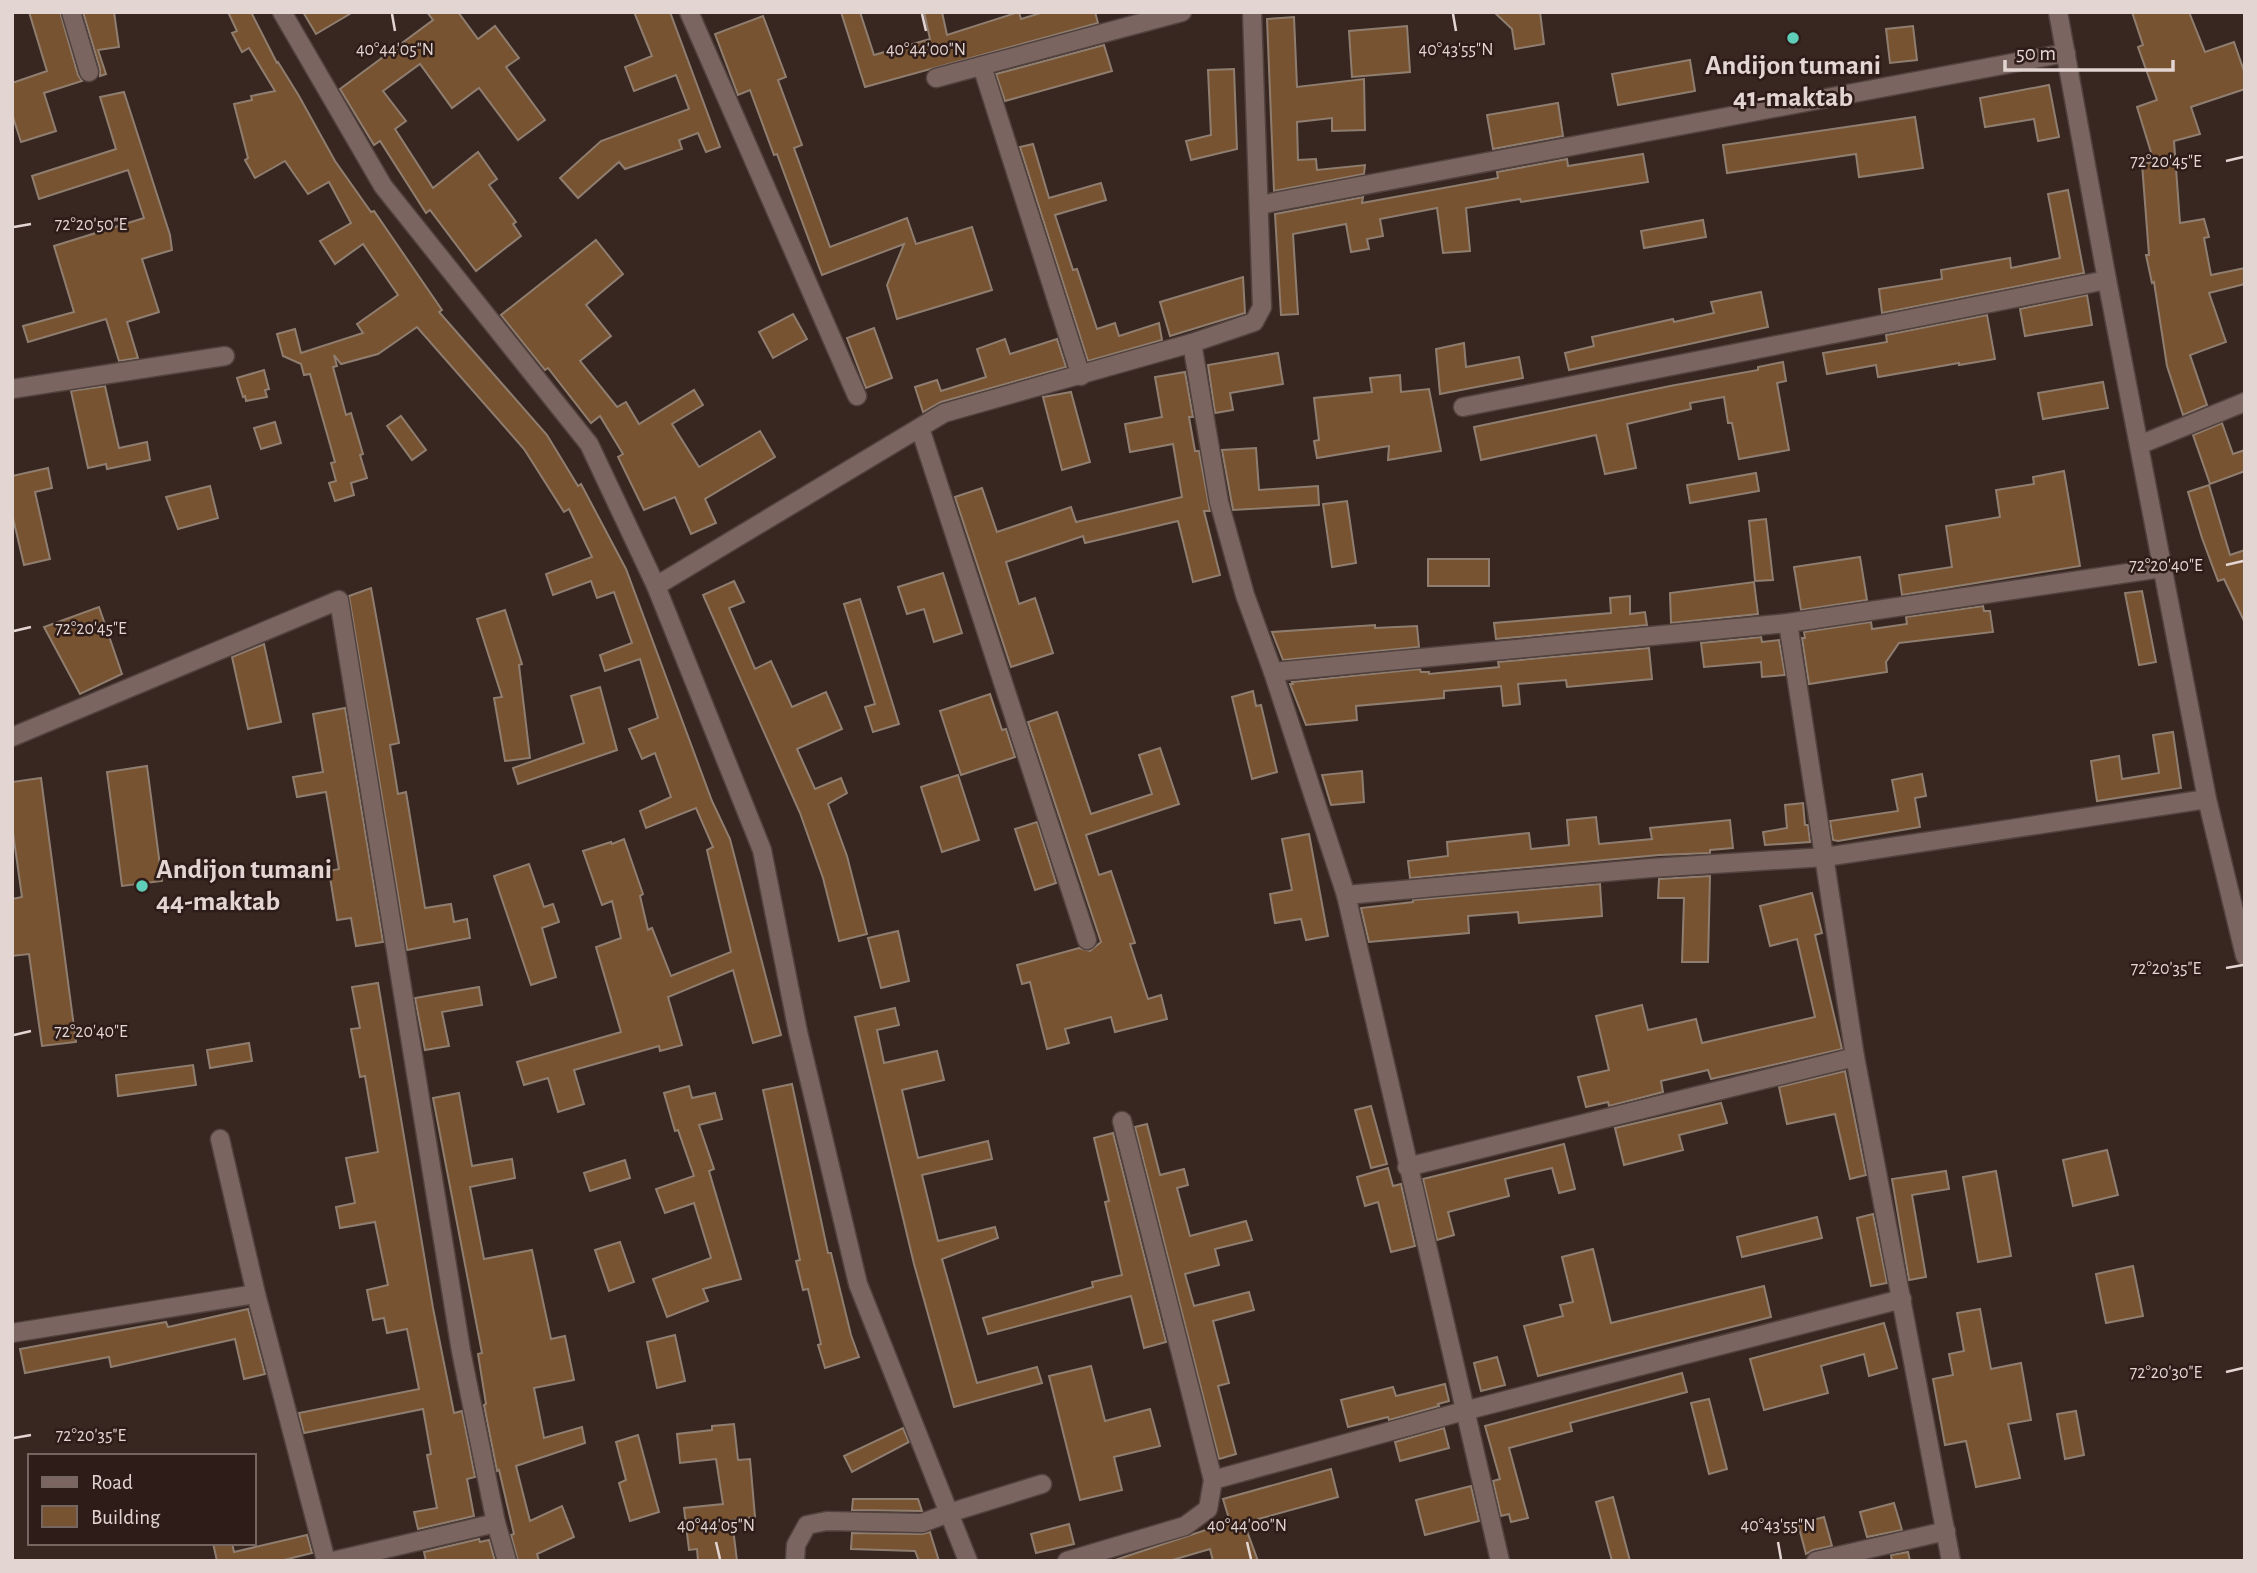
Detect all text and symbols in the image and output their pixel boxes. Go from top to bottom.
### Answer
scale bar [2005,28,2173,72]
marker: Andijon tumani 41-maktab [1785,30,1801,46]
text: 40°44'05"N [356,41,434,59]
text: 40°44'00"N [886,41,966,59]
text: 40°43'55"N [1419,41,1493,59]
text: 50 m [2016,43,2056,64]
place label: Andijon tumani 41-maktab [1705,52,1881,112]
text: 72°20'45"E [2130,153,2202,171]
text: 72°20'50"E [55,216,128,234]
text: 72°20'40"E [2129,557,2203,575]
text: 72°20'45"E [55,620,127,638]
place label: Andijon tumani 44-maktab [156,856,332,916]
marker: Andijon tumani 44-maktab [134,878,150,894]
text: 72°20'35"E [2131,960,2201,978]
text: 72°20'40"E [54,1023,128,1041]
text: 72°20'30"E [2130,1364,2202,1382]
text: 72°20'35"E [56,1427,126,1445]
legend [28,1454,256,1545]
text: Road [91,1472,133,1493]
text: Building [91,1507,161,1528]
text: 40°44'05"N [677,1517,755,1535]
text: 40°44'00"N [1207,1517,1287,1535]
text: 40°43'55"N [1741,1517,1815,1535]

